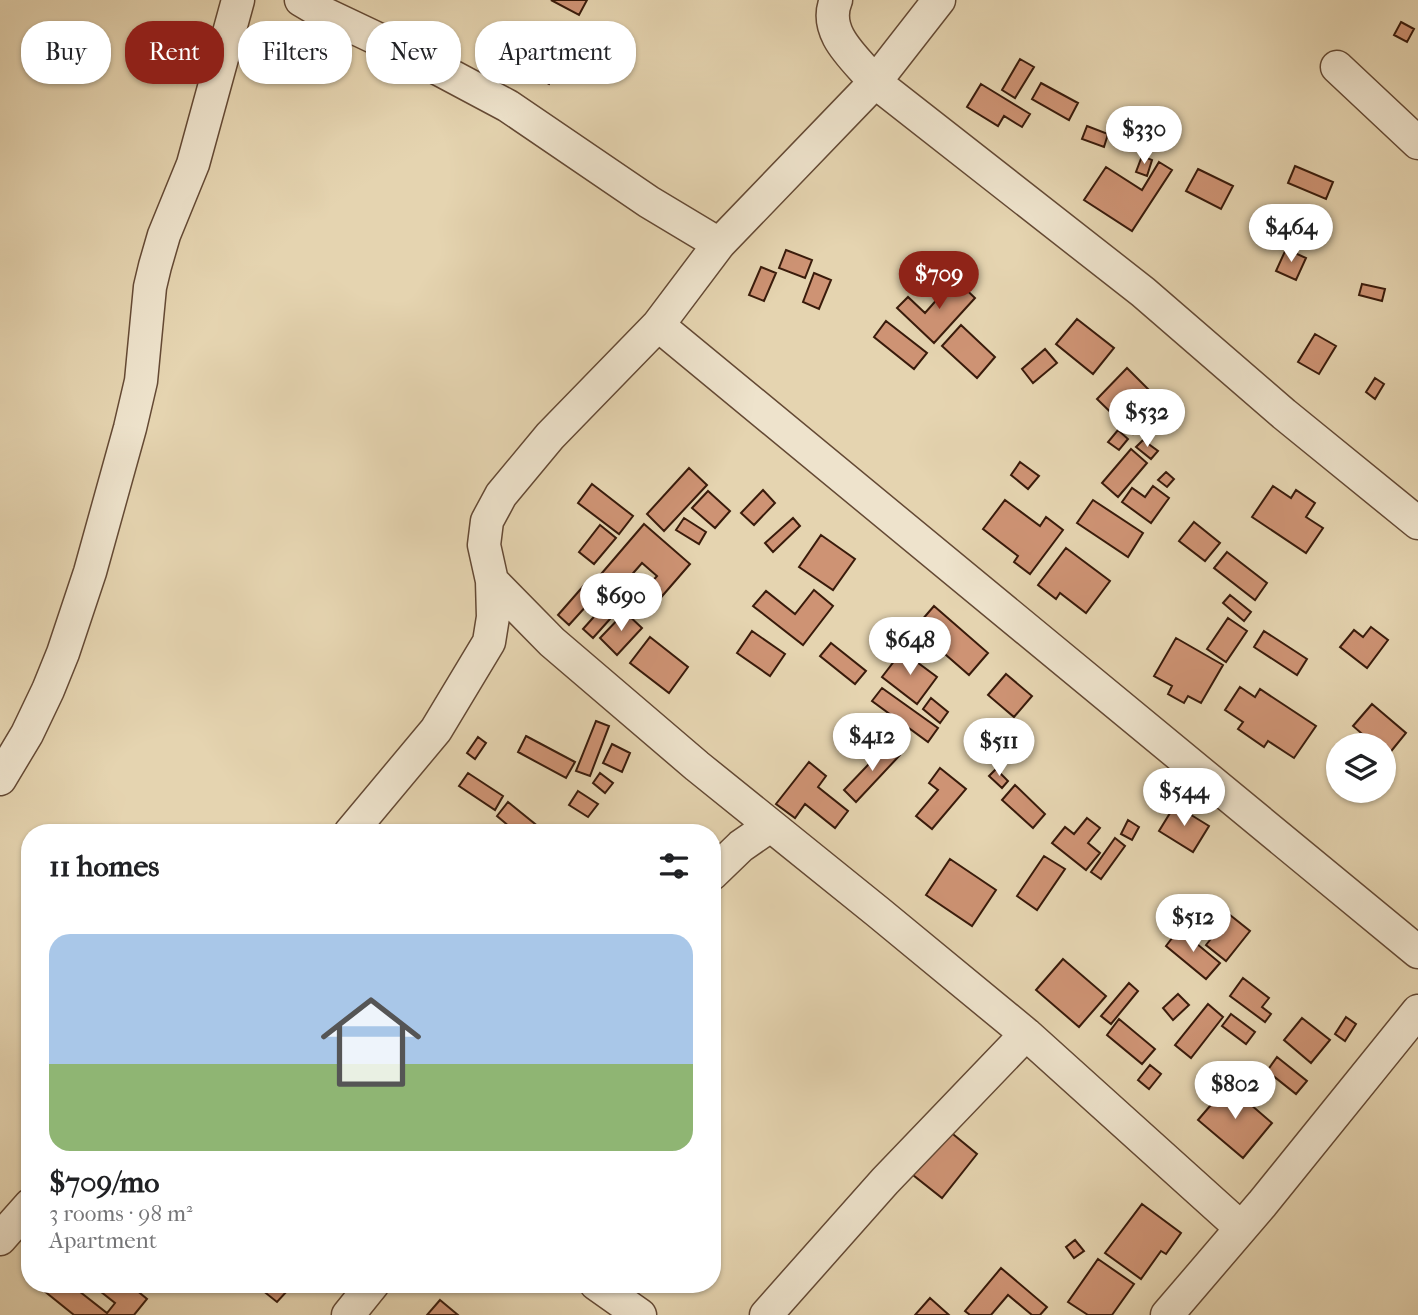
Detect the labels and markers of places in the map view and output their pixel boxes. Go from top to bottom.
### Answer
pin: $330 [1103,106,1185,166]
pin: $464 [1250,204,1332,264]
pin: $709 [898,252,980,311]
pin: $532 [1106,390,1188,449]
pin: $690 [580,574,662,633]
pin: $648 [869,618,951,677]
pin: $412 [831,714,913,773]
pin: $511 [958,718,1040,778]
pin: $544 [1143,768,1225,828]
pin: $512 [1152,894,1234,954]
pin: $802 [1194,1062,1276,1121]

